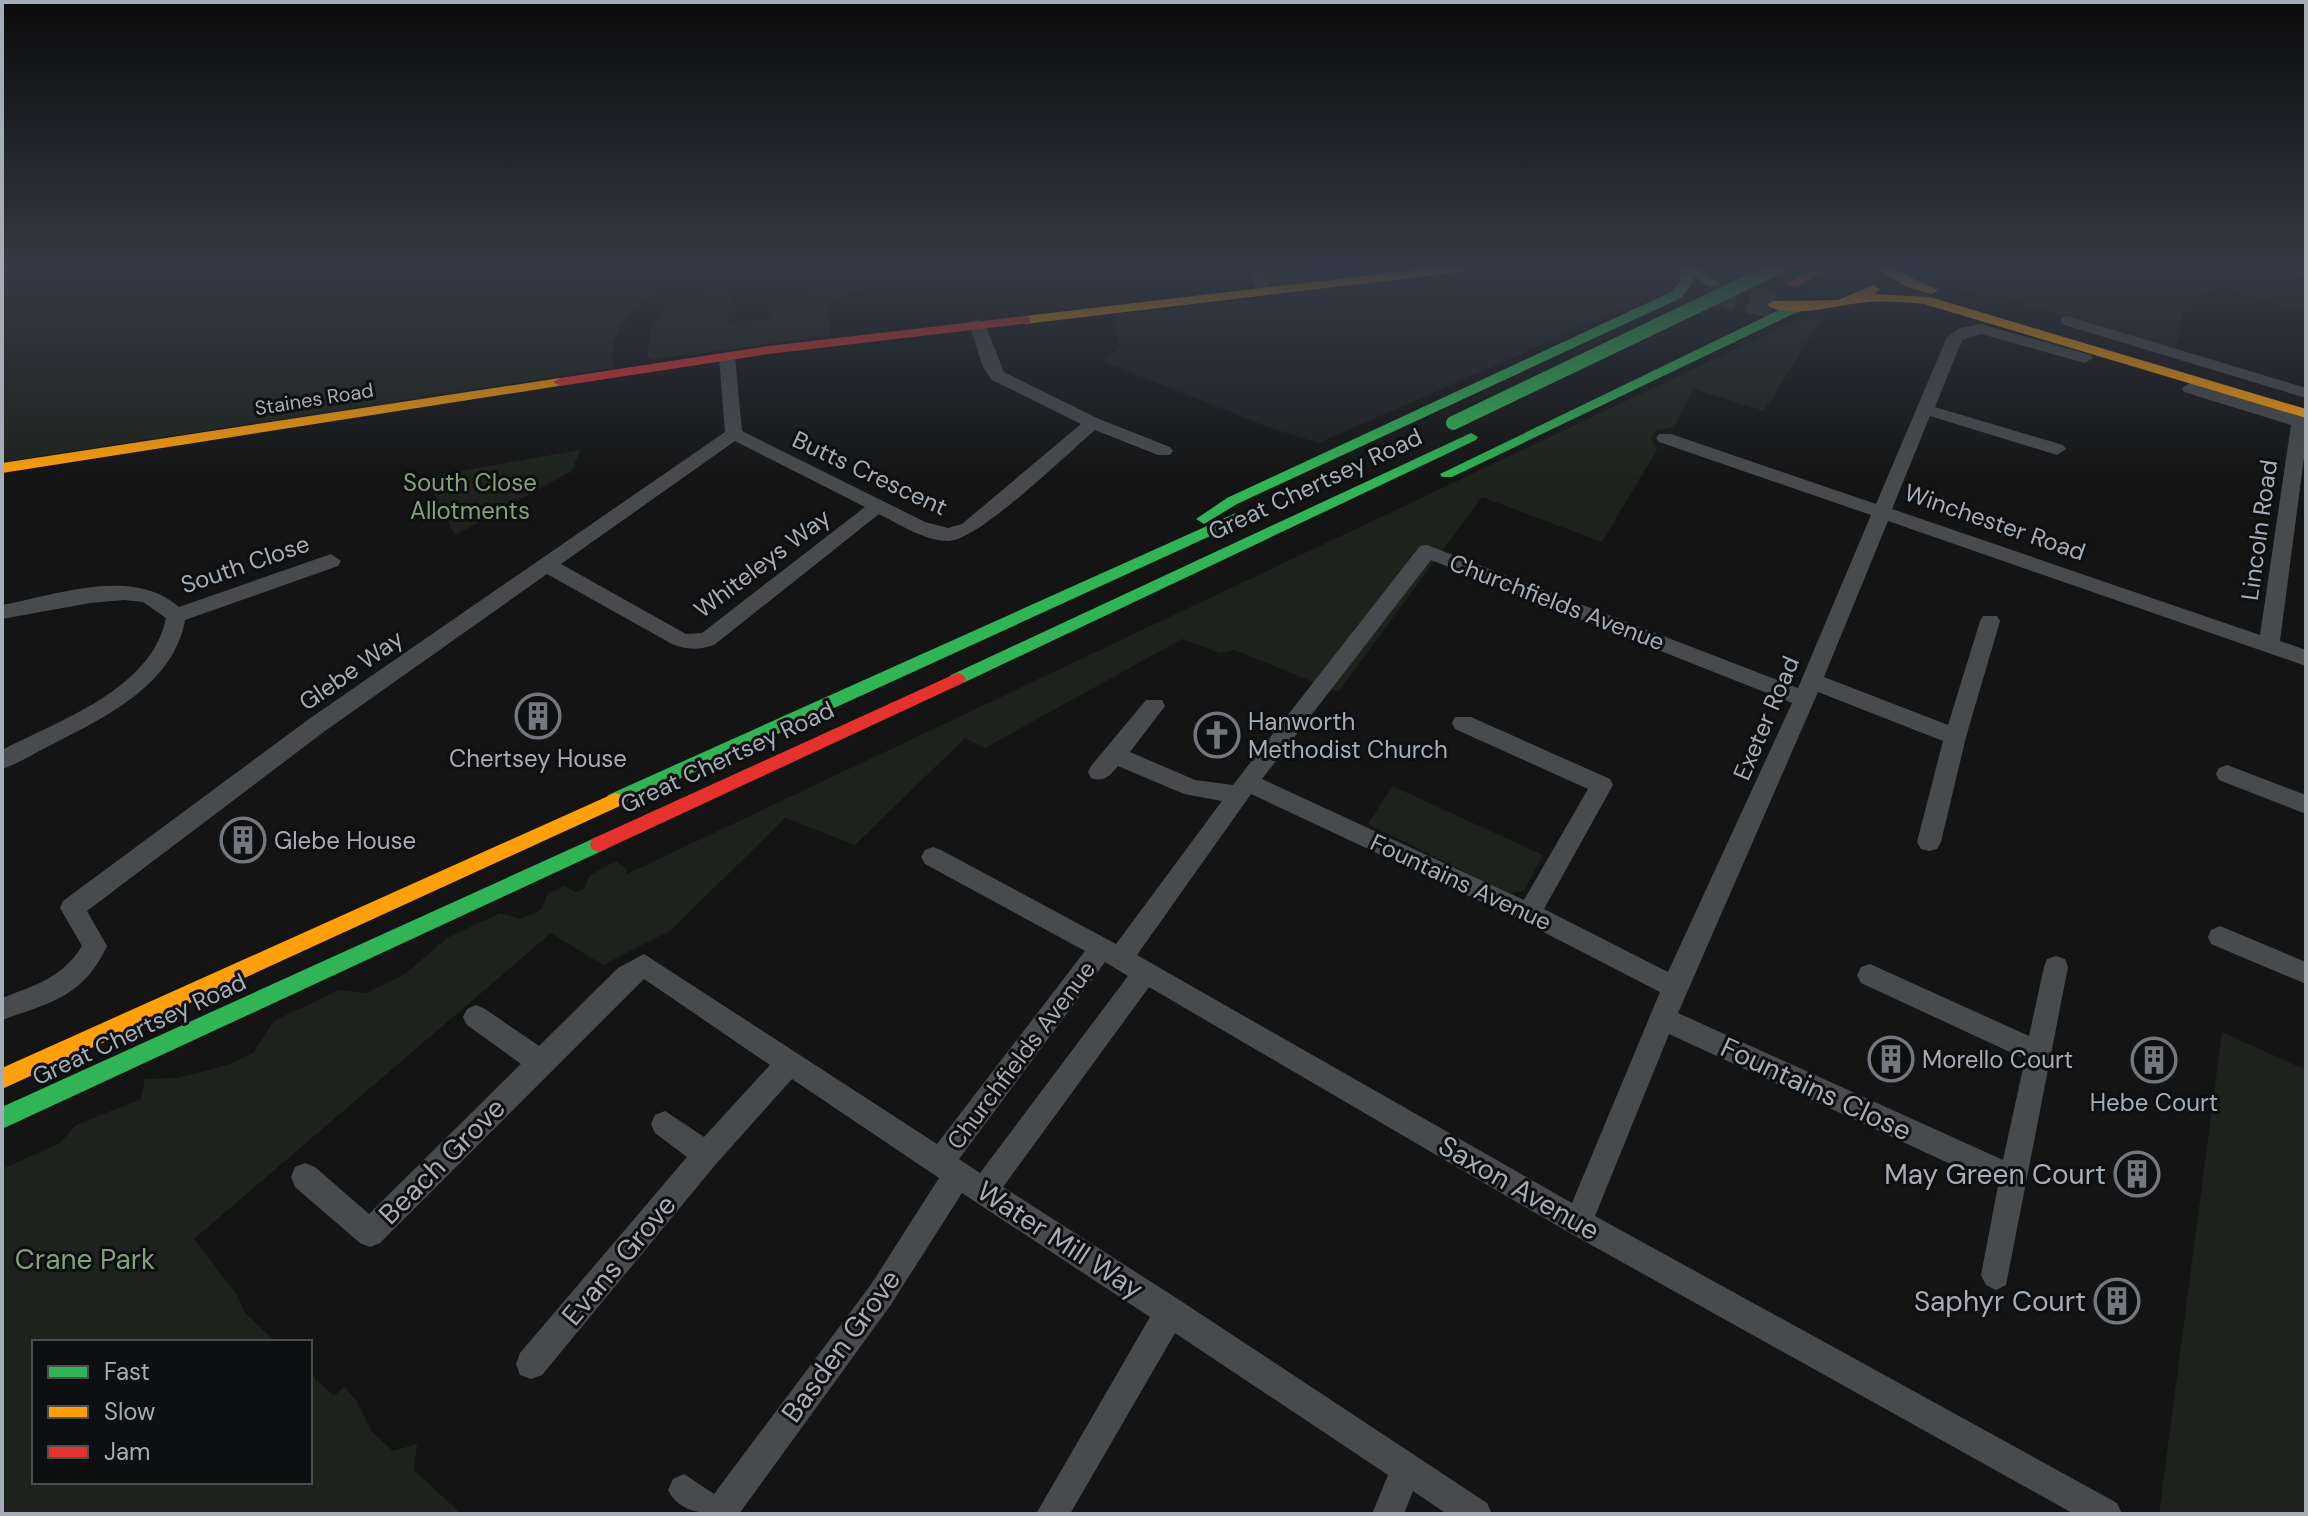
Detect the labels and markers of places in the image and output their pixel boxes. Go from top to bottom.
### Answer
building icon: Chertsey House [514,692,562,740]
place label: Hanworth Methodist Church [1248,706,1448,765]
church icon: Hanworth Methodist Church [1193,711,1241,759]
place label: Chertsey House [449,743,627,774]
building icon: Glebe House [219,816,267,864]
place label: Glebe House [274,825,416,856]
building icon: Morello Court [1867,1035,1915,1083]
building icon: Hebe Court [2130,1036,2178,1084]
place label: Morello Court [1922,1044,2073,1075]
place label: Hebe Court [2090,1087,2218,1118]
building icon: May Green Court [2113,1150,2161,1198]
place label: May Green Court [1884,1156,2106,1193]
building icon: Saphyr Court [2093,1277,2141,1325]
place label: Saphyr Court [1914,1283,2086,1320]

